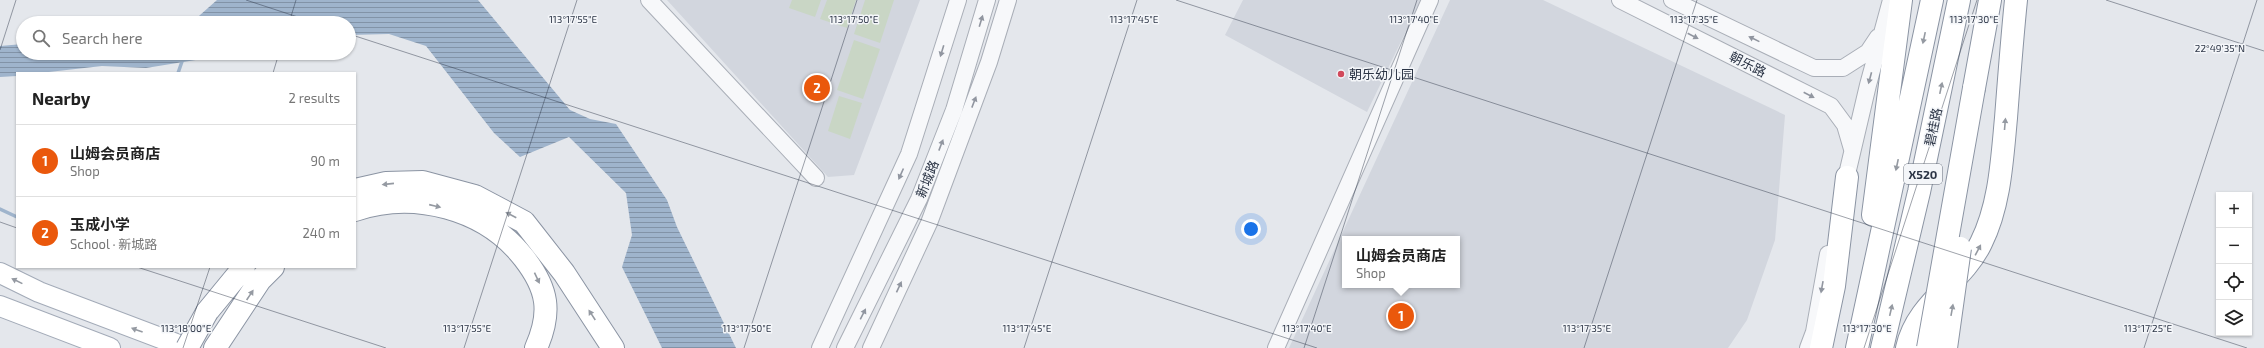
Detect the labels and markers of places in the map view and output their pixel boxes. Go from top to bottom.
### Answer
place label: 朝乐幼儿园 [1349,66,1414,82]
marker: 朝乐幼儿园 [1336,69,1346,79]
pin: 2 [804,73,830,103]
pin: 1 [1388,301,1414,331]

